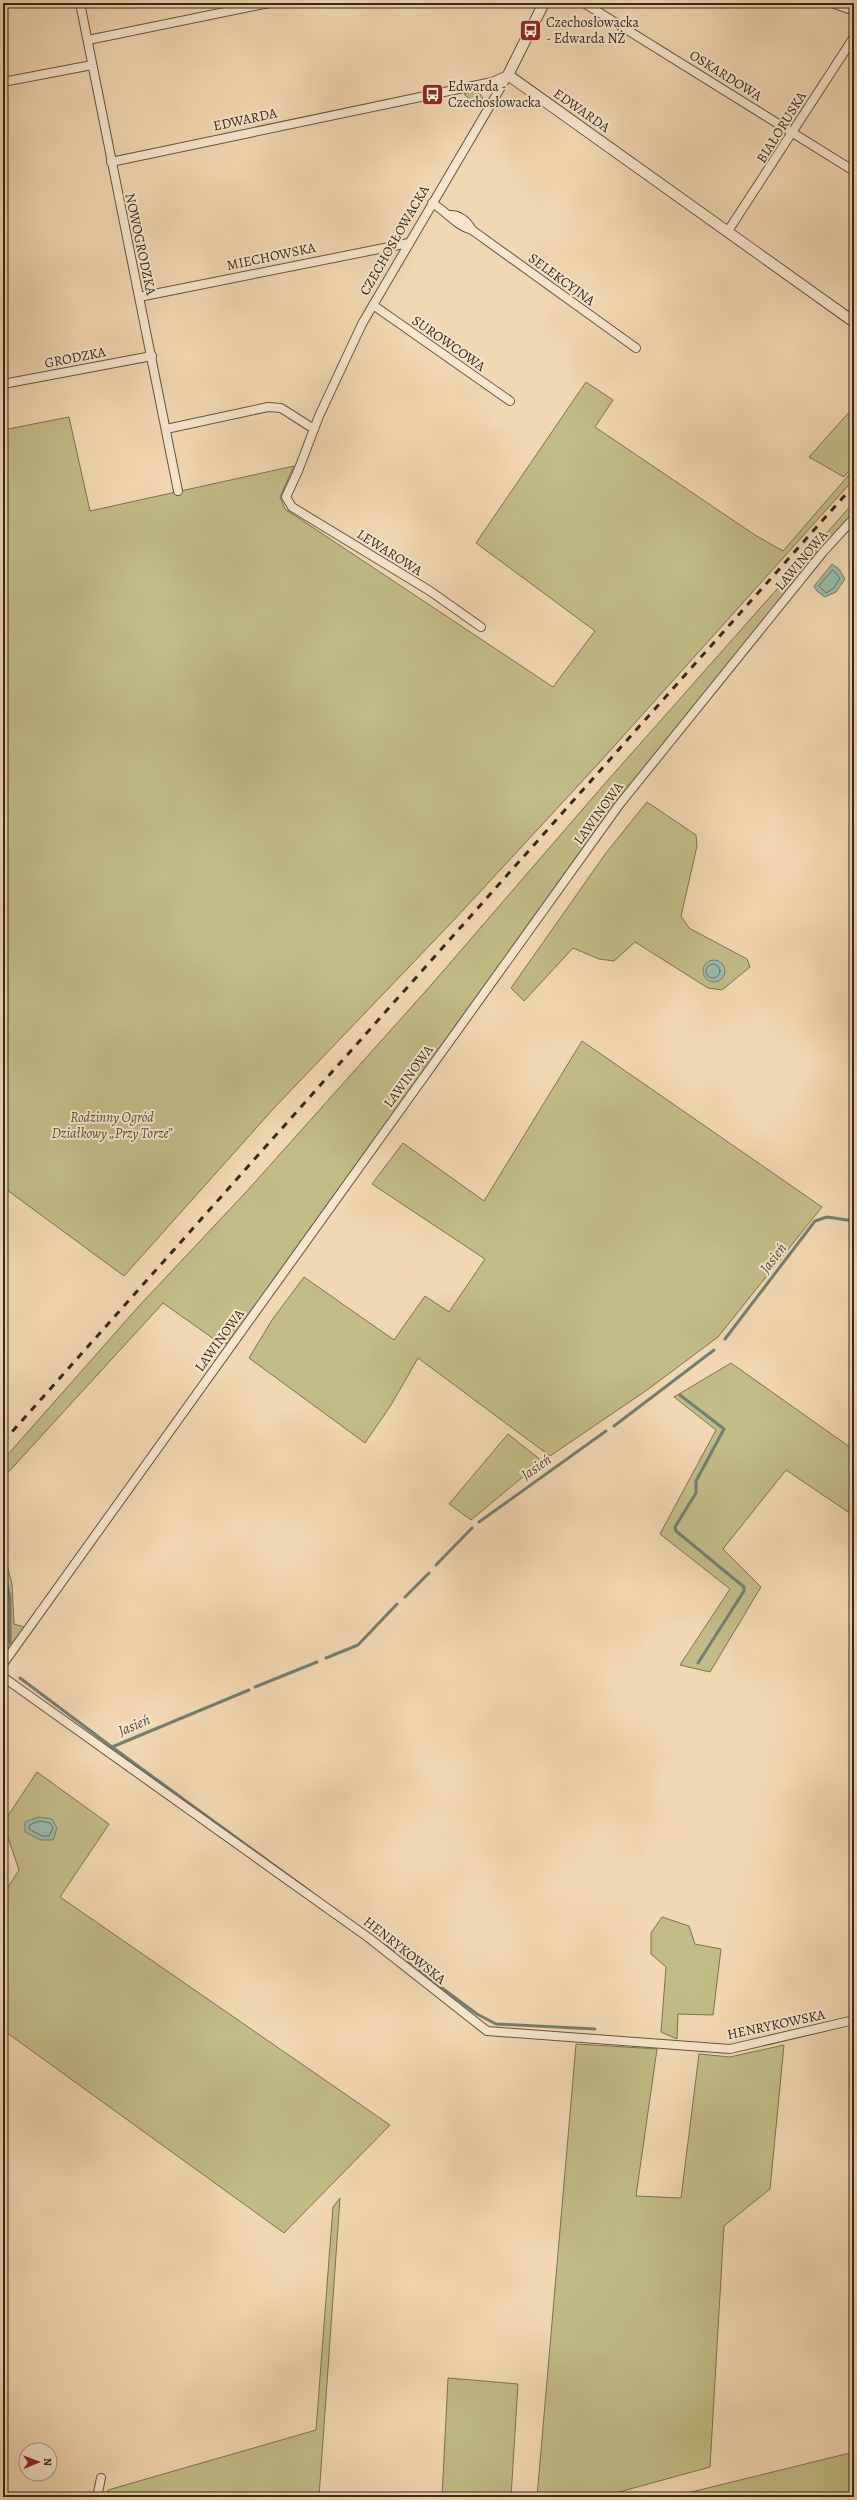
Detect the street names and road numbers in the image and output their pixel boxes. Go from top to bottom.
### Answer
street label: OSKARDOWA [686,46,766,106]
street label: EDWARDA [550,84,614,137]
street label: BIAŁORUSKA [752,87,811,167]
street label: EDWARDA [211,103,280,136]
street label: CZECHOSŁOWACKA [355,181,434,299]
street label: NOWOGRODZKA [120,191,161,298]
street label: MIECHOWSKA [225,238,318,275]
street label: SELEKCYJNA [525,249,600,311]
street label: SUROWCOWA [408,311,490,376]
street label: GRODZKA [43,342,108,373]
street label: LEWAROWA [353,525,427,581]
street label: LAWINOWA [771,526,833,594]
street label: LAWINOWA [569,777,628,848]
street label: LAWINOWA [379,1040,438,1111]
street label: LAWINOWA [190,1304,249,1375]
street label: HENRYKOWSKA [360,1912,451,1989]
street label: HENRYKOWSKA [725,2005,828,2044]

